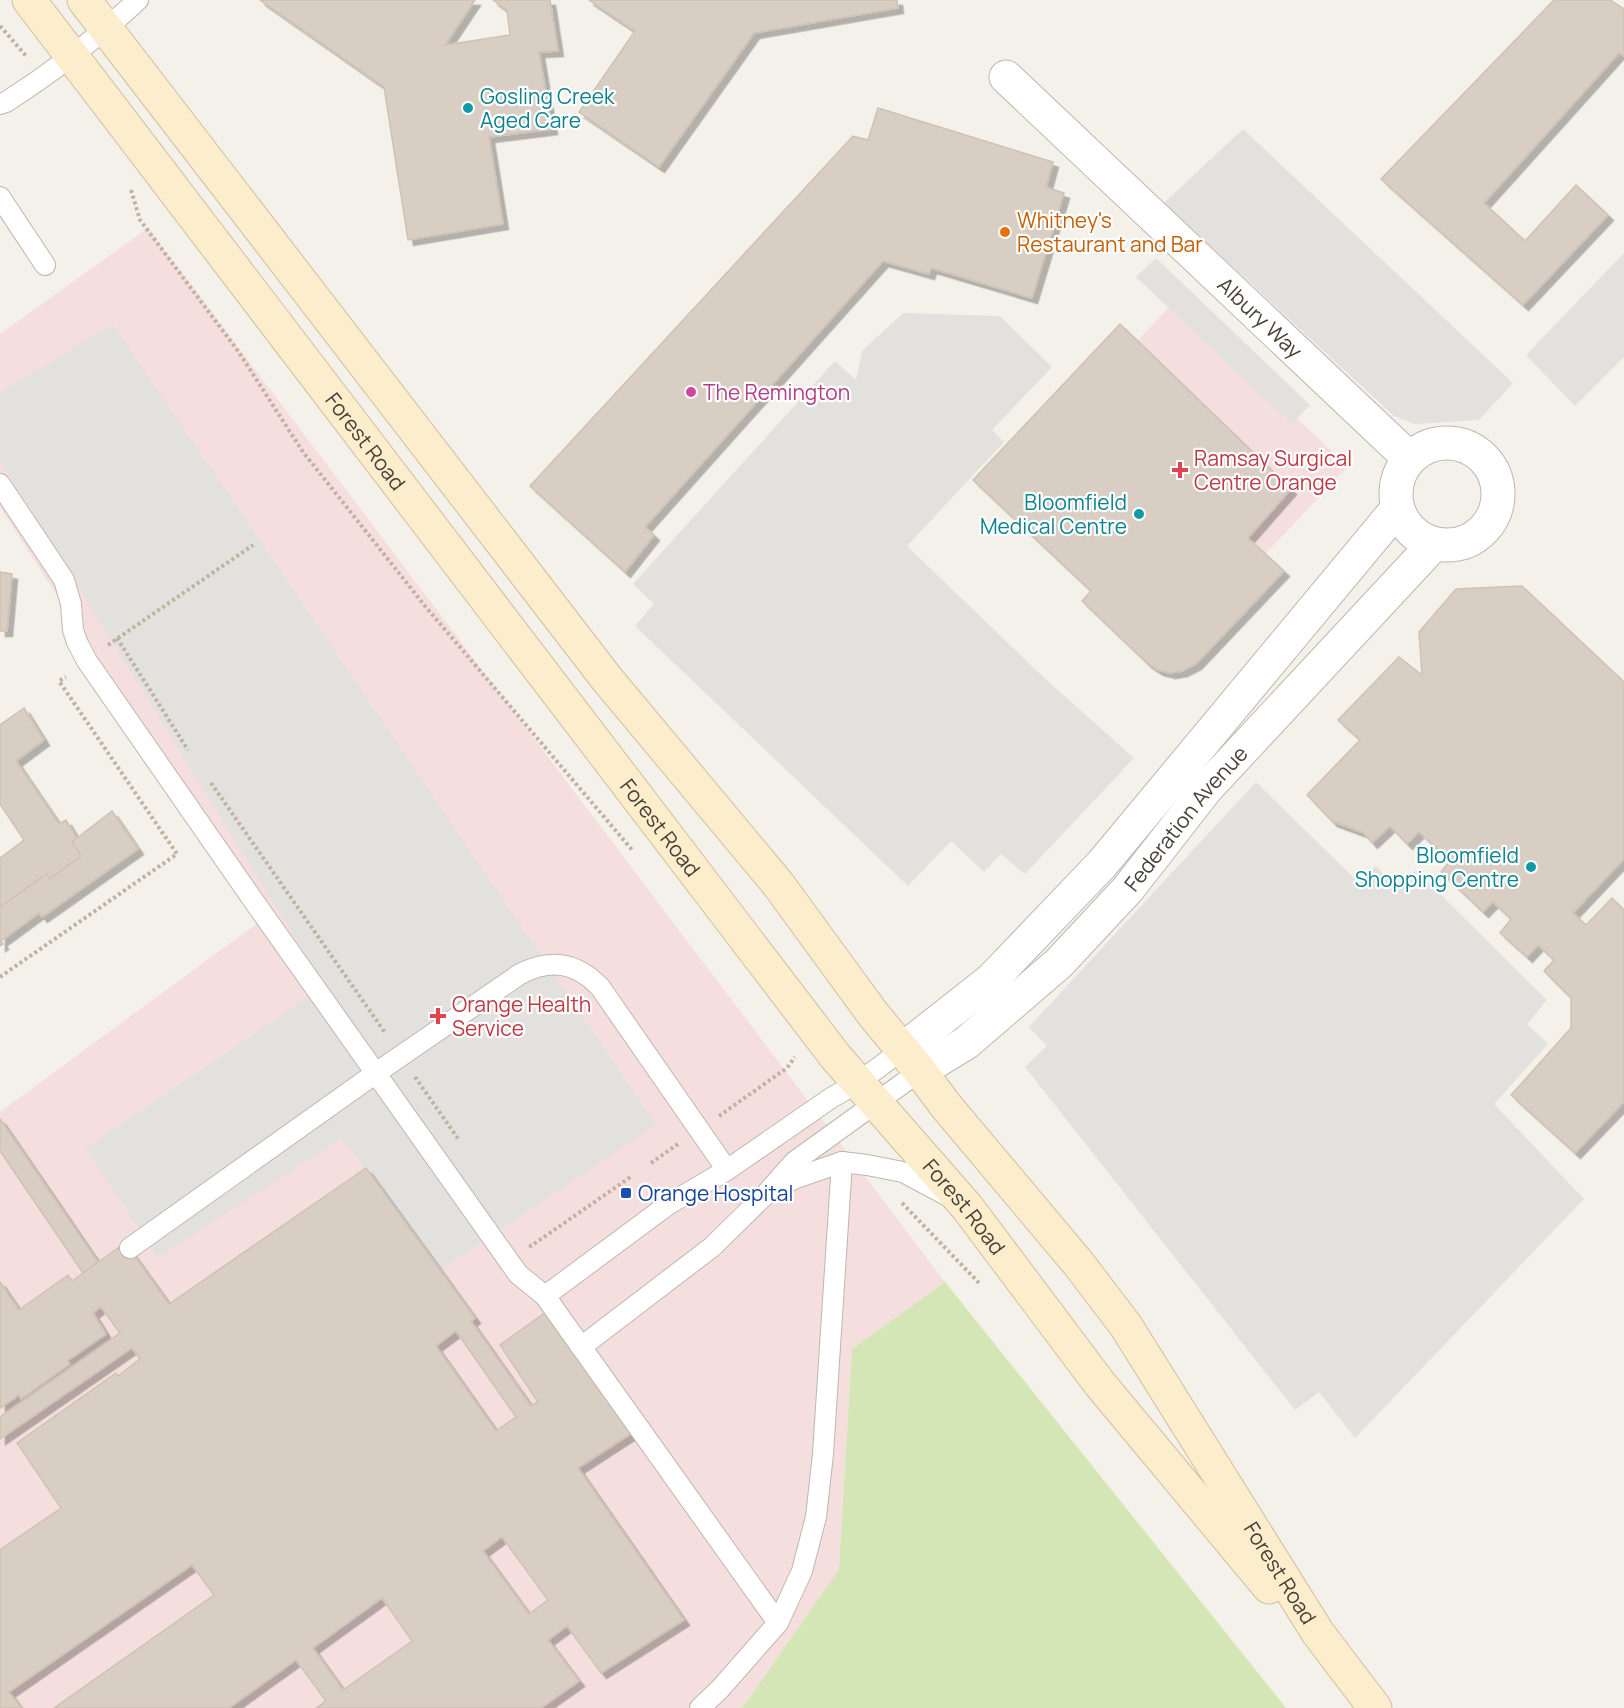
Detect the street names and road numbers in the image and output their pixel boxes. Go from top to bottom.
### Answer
street label: Albury Way [1212,271,1309,364]
street label: Forest Road [319,387,412,496]
street label: Federation Avenue [1118,739,1254,897]
street label: Forest Road [614,773,707,882]
street label: Forest Road [917,1153,1012,1260]
street label: Forest Road [1238,1516,1323,1629]

